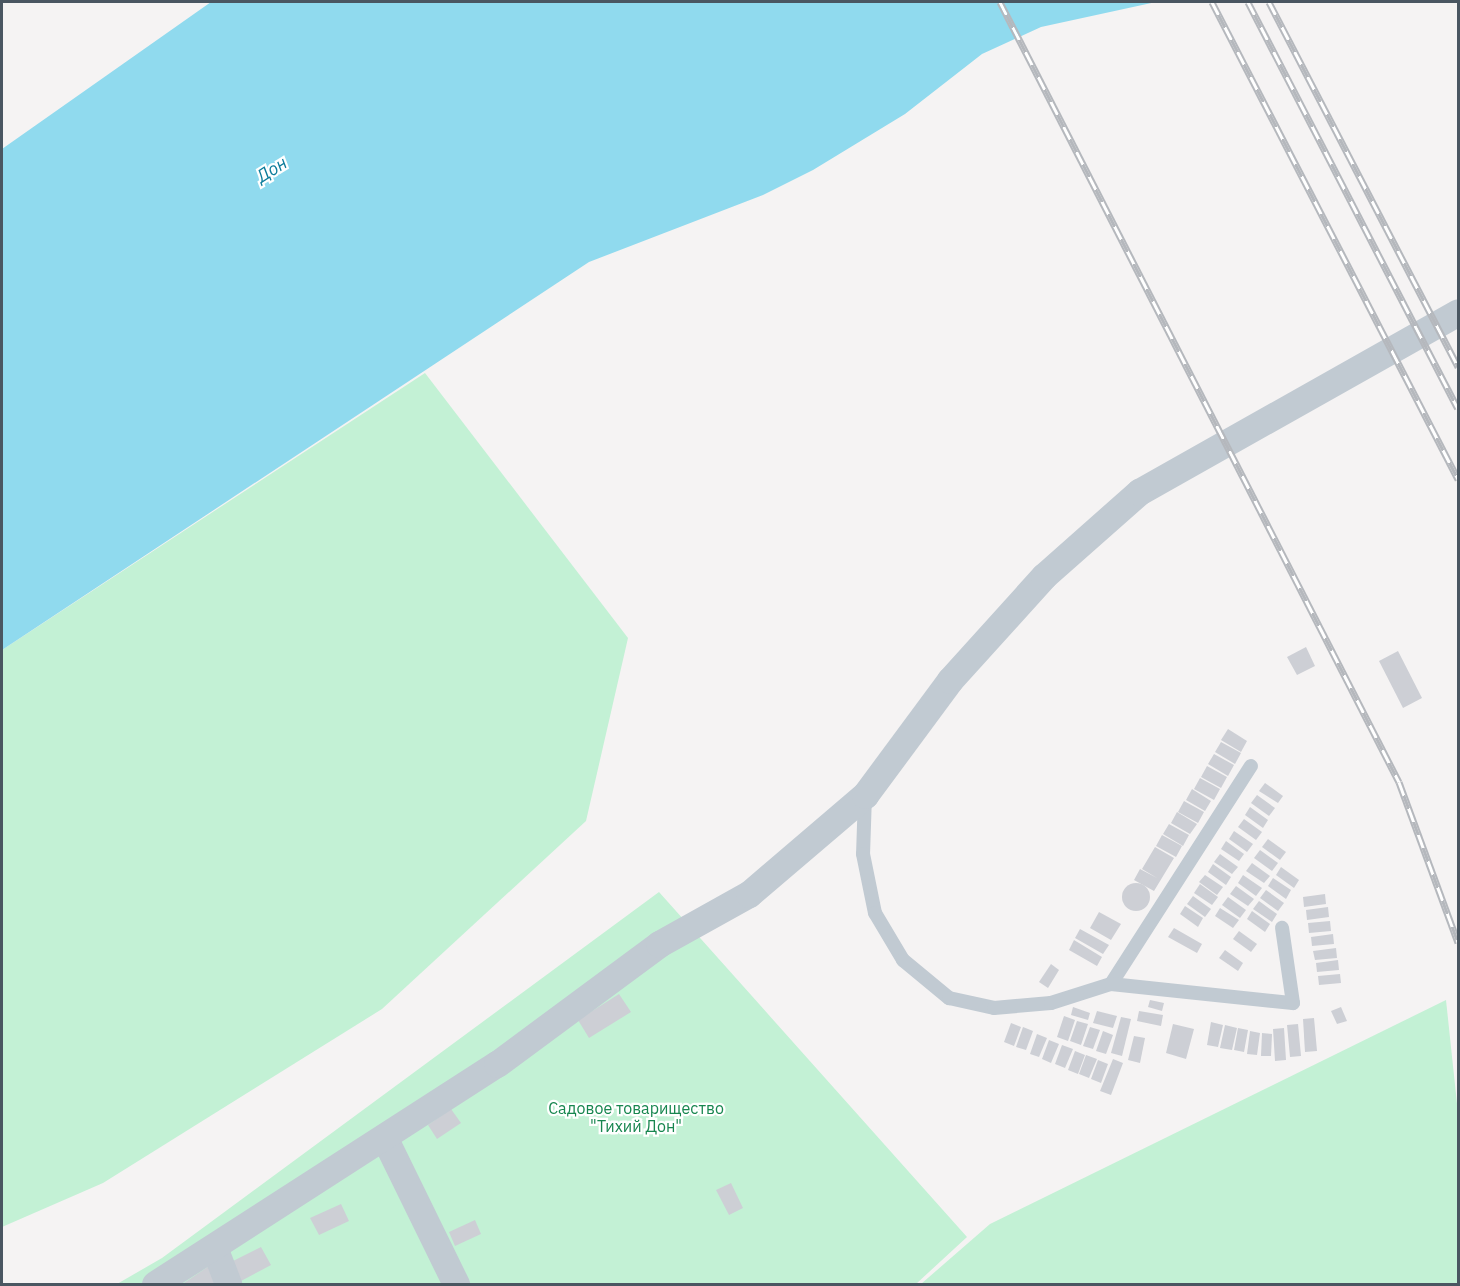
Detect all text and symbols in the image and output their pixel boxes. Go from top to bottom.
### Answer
water label: Дон [253,152,291,188]
park label: Садовое товарищество "Тихий Дон" [548,1098,724,1136]

